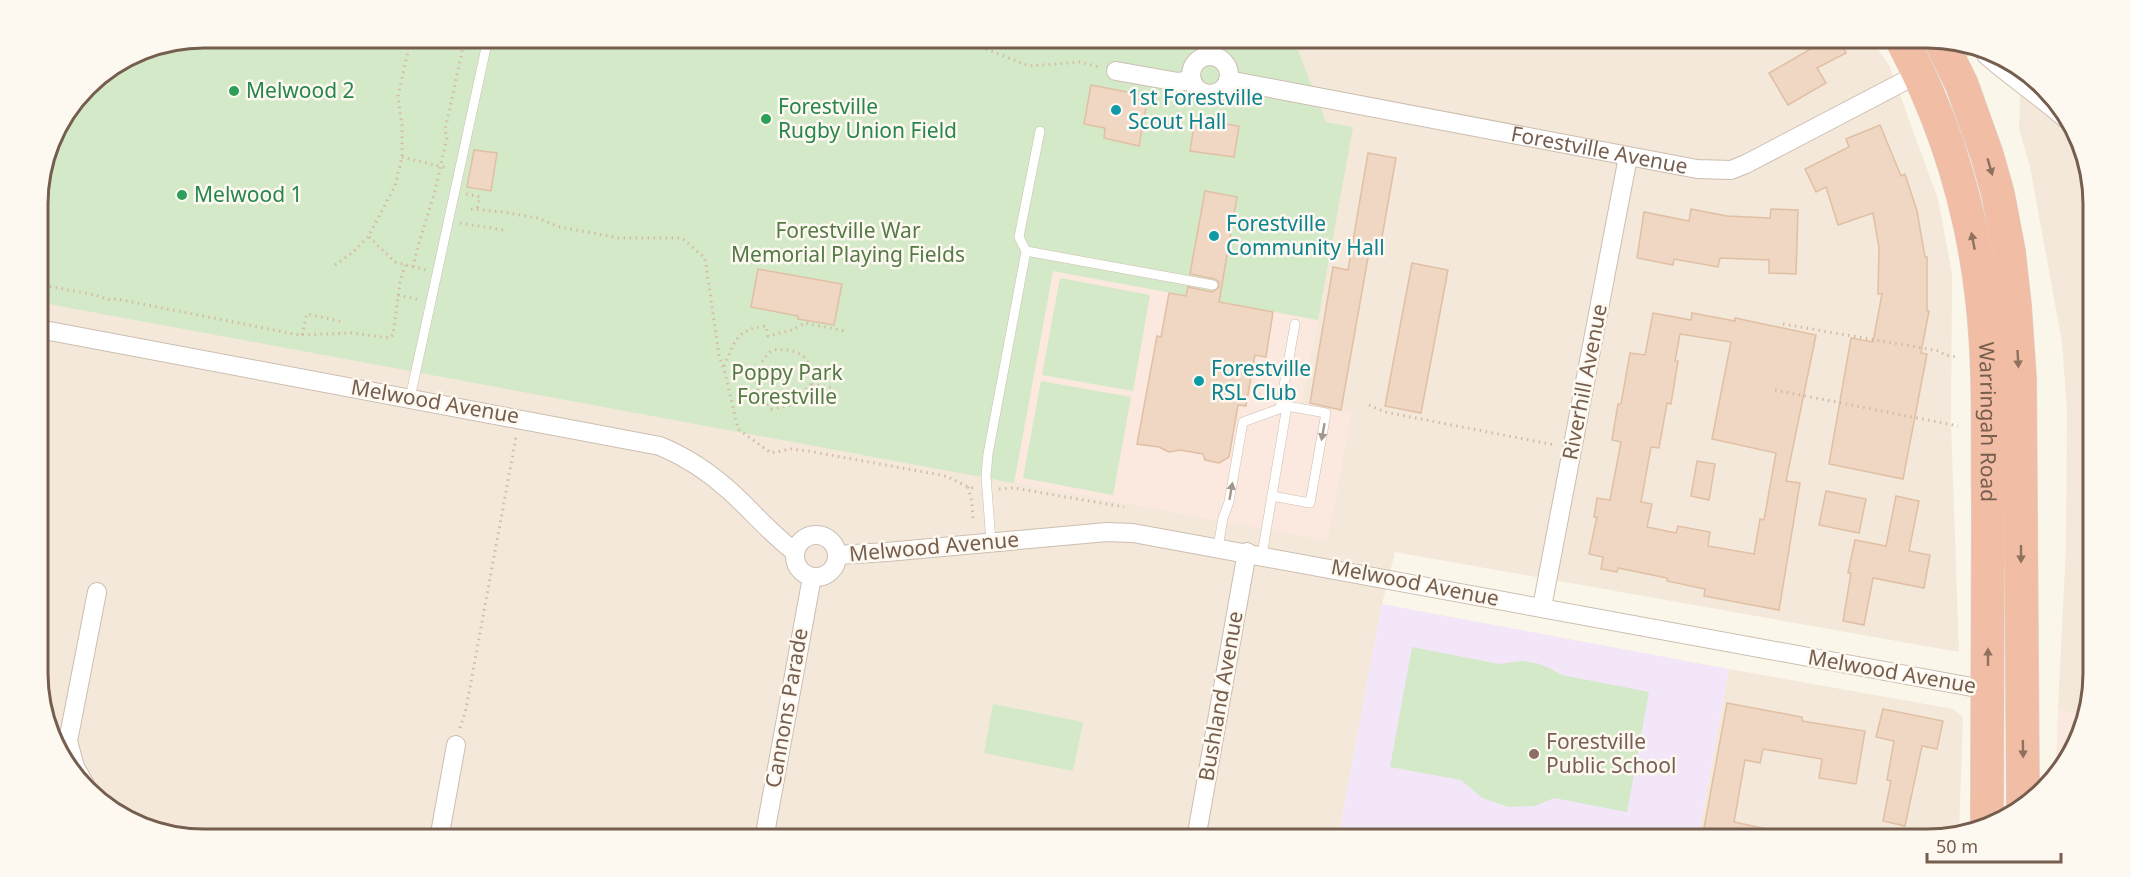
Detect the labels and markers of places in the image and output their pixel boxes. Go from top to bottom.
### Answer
place label: Melwood 2 [246,76,355,104]
place label: 1st Forestville Scout Hall [1128,83,1263,135]
marker: Melwood 2 [227,84,241,98]
place label: Forestville Rugby Union Field [778,92,957,144]
marker: 1st Forestville Scout Hall [1109,103,1123,117]
marker: Forestville Rugby Union Field [759,112,773,126]
place label: Melwood 1 [194,180,303,208]
marker: Melwood 1 [175,188,189,202]
place label: Forestville Community Hall [1226,209,1385,261]
marker: Forestville Community Hall [1207,229,1221,243]
place label: Forestville RSL Club [1211,354,1311,406]
marker: Forestville RSL Club [1192,374,1206,388]
place label: Forestville Public School [1546,727,1676,779]
marker: Forestville Public School [1527,747,1541,761]

